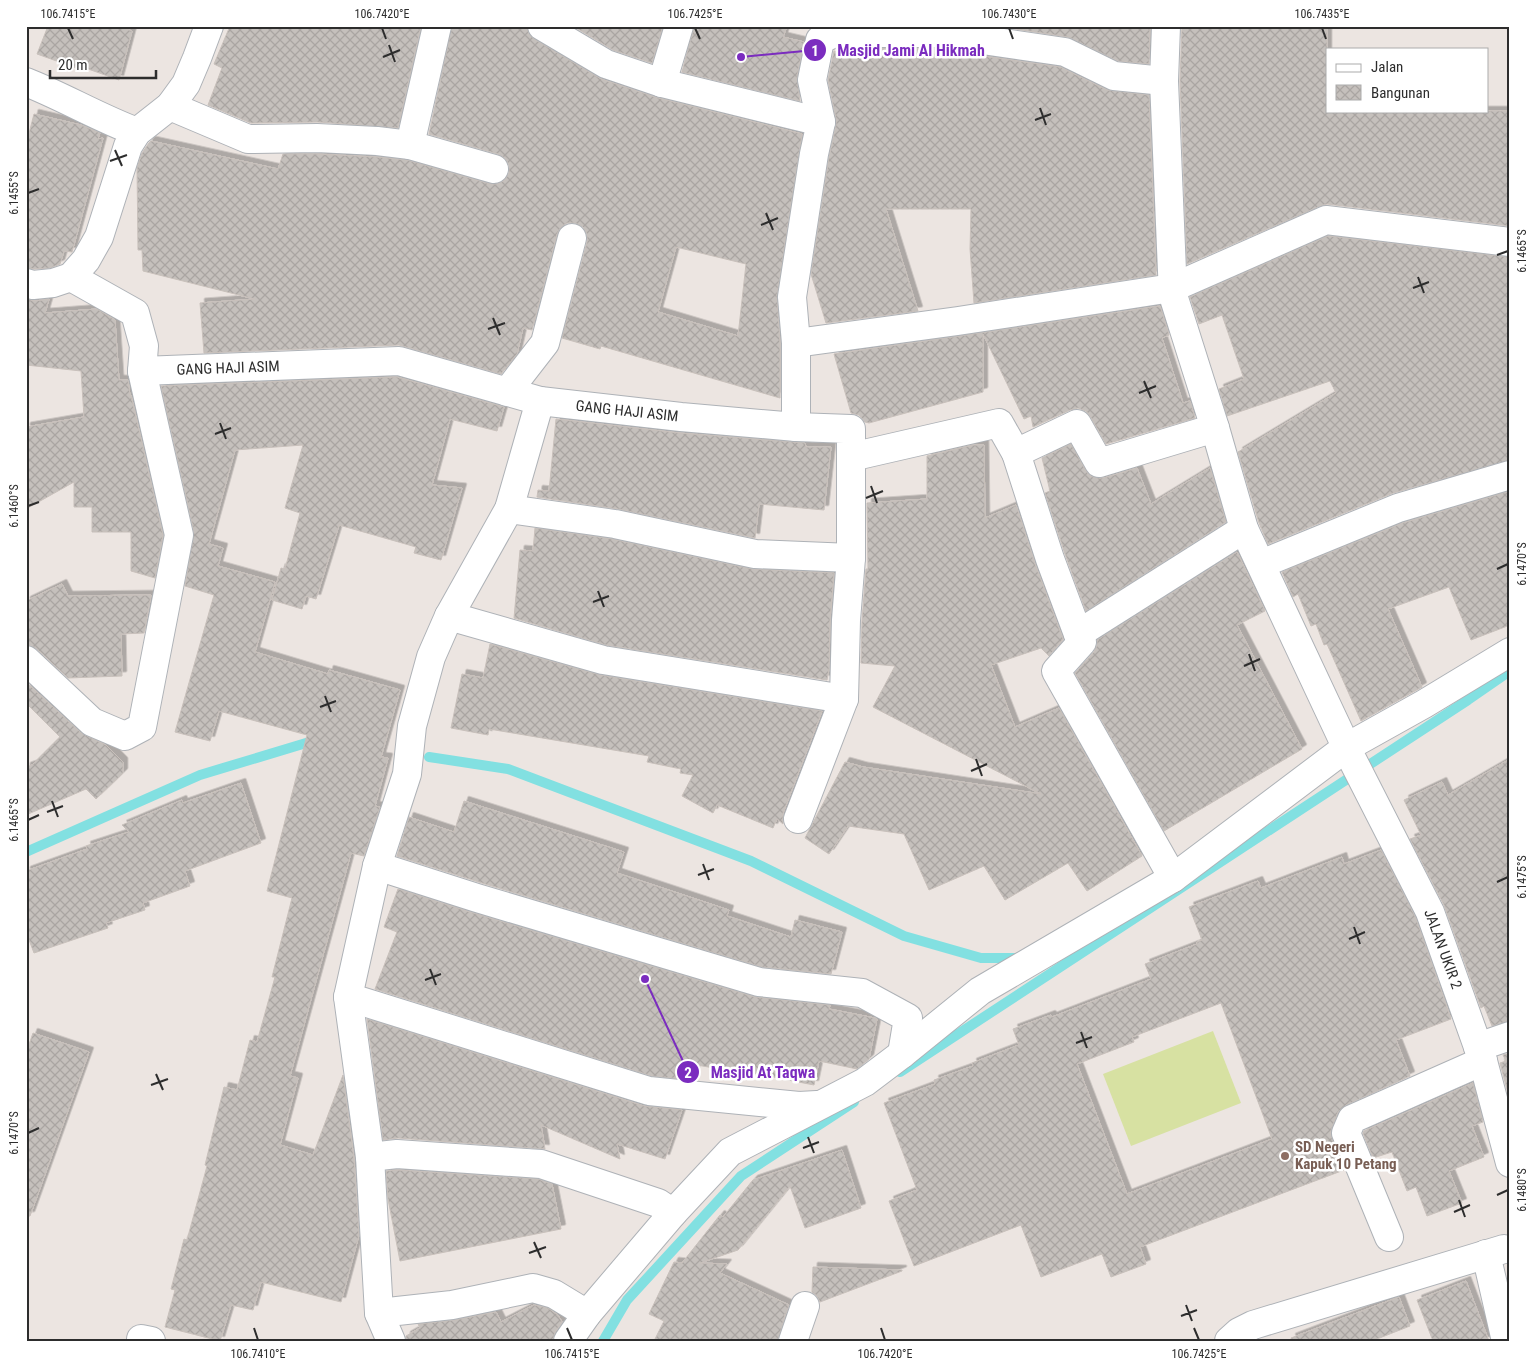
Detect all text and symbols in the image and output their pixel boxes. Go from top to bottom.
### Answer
text: 106.7415°E [40,7,96,21]
text: 106.7420°E [354,7,410,21]
text: 106.7425°E [667,7,723,21]
text: 106.7430°E [981,7,1037,21]
text: 106.7435°E [1294,7,1350,21]
callout: Masjid Jami Al Hikmah [802,35,995,66]
text: Masjid Jami Al Hikmah [837,41,985,60]
text: 1 [811,42,819,60]
scale bar [50,48,156,80]
legend [1326,48,1488,112]
text: 20 m [58,56,88,74]
text: Jalan [1371,58,1403,76]
text: Bangunan [1371,84,1430,102]
text: 6.1455°S [7,171,21,215]
text: 6.1465°S [1515,229,1529,273]
street label: GANG HAJI ASIM [176,357,280,379]
street label: GANG HAJI ASIM [575,397,679,425]
text: 6.1460°S [7,484,21,528]
text: 6.1470°S [1515,542,1529,586]
text: 6.1465°S [7,798,21,842]
text: 6.1475°S [1515,855,1529,899]
street label: JALAN UKIR 2 [1420,907,1466,991]
callout: Masjid At Taqwa [675,1057,825,1088]
text: Masjid At Taqwa [711,1063,816,1082]
text: 2 [684,1064,692,1082]
text: 6.1470°S [7,1111,21,1155]
place label: SD Negeri Kapuk 10 Petang [1295,1138,1397,1173]
marker: SD Negeri Kapuk 10 Petang [1279,1150,1291,1162]
text: 6.1480°S [1515,1168,1529,1212]
text: 106.7410°E [230,1347,286,1361]
text: 106.7415°E [544,1347,600,1361]
text: 106.7420°E [857,1347,913,1361]
text: 106.7425°E [1171,1347,1227,1361]

